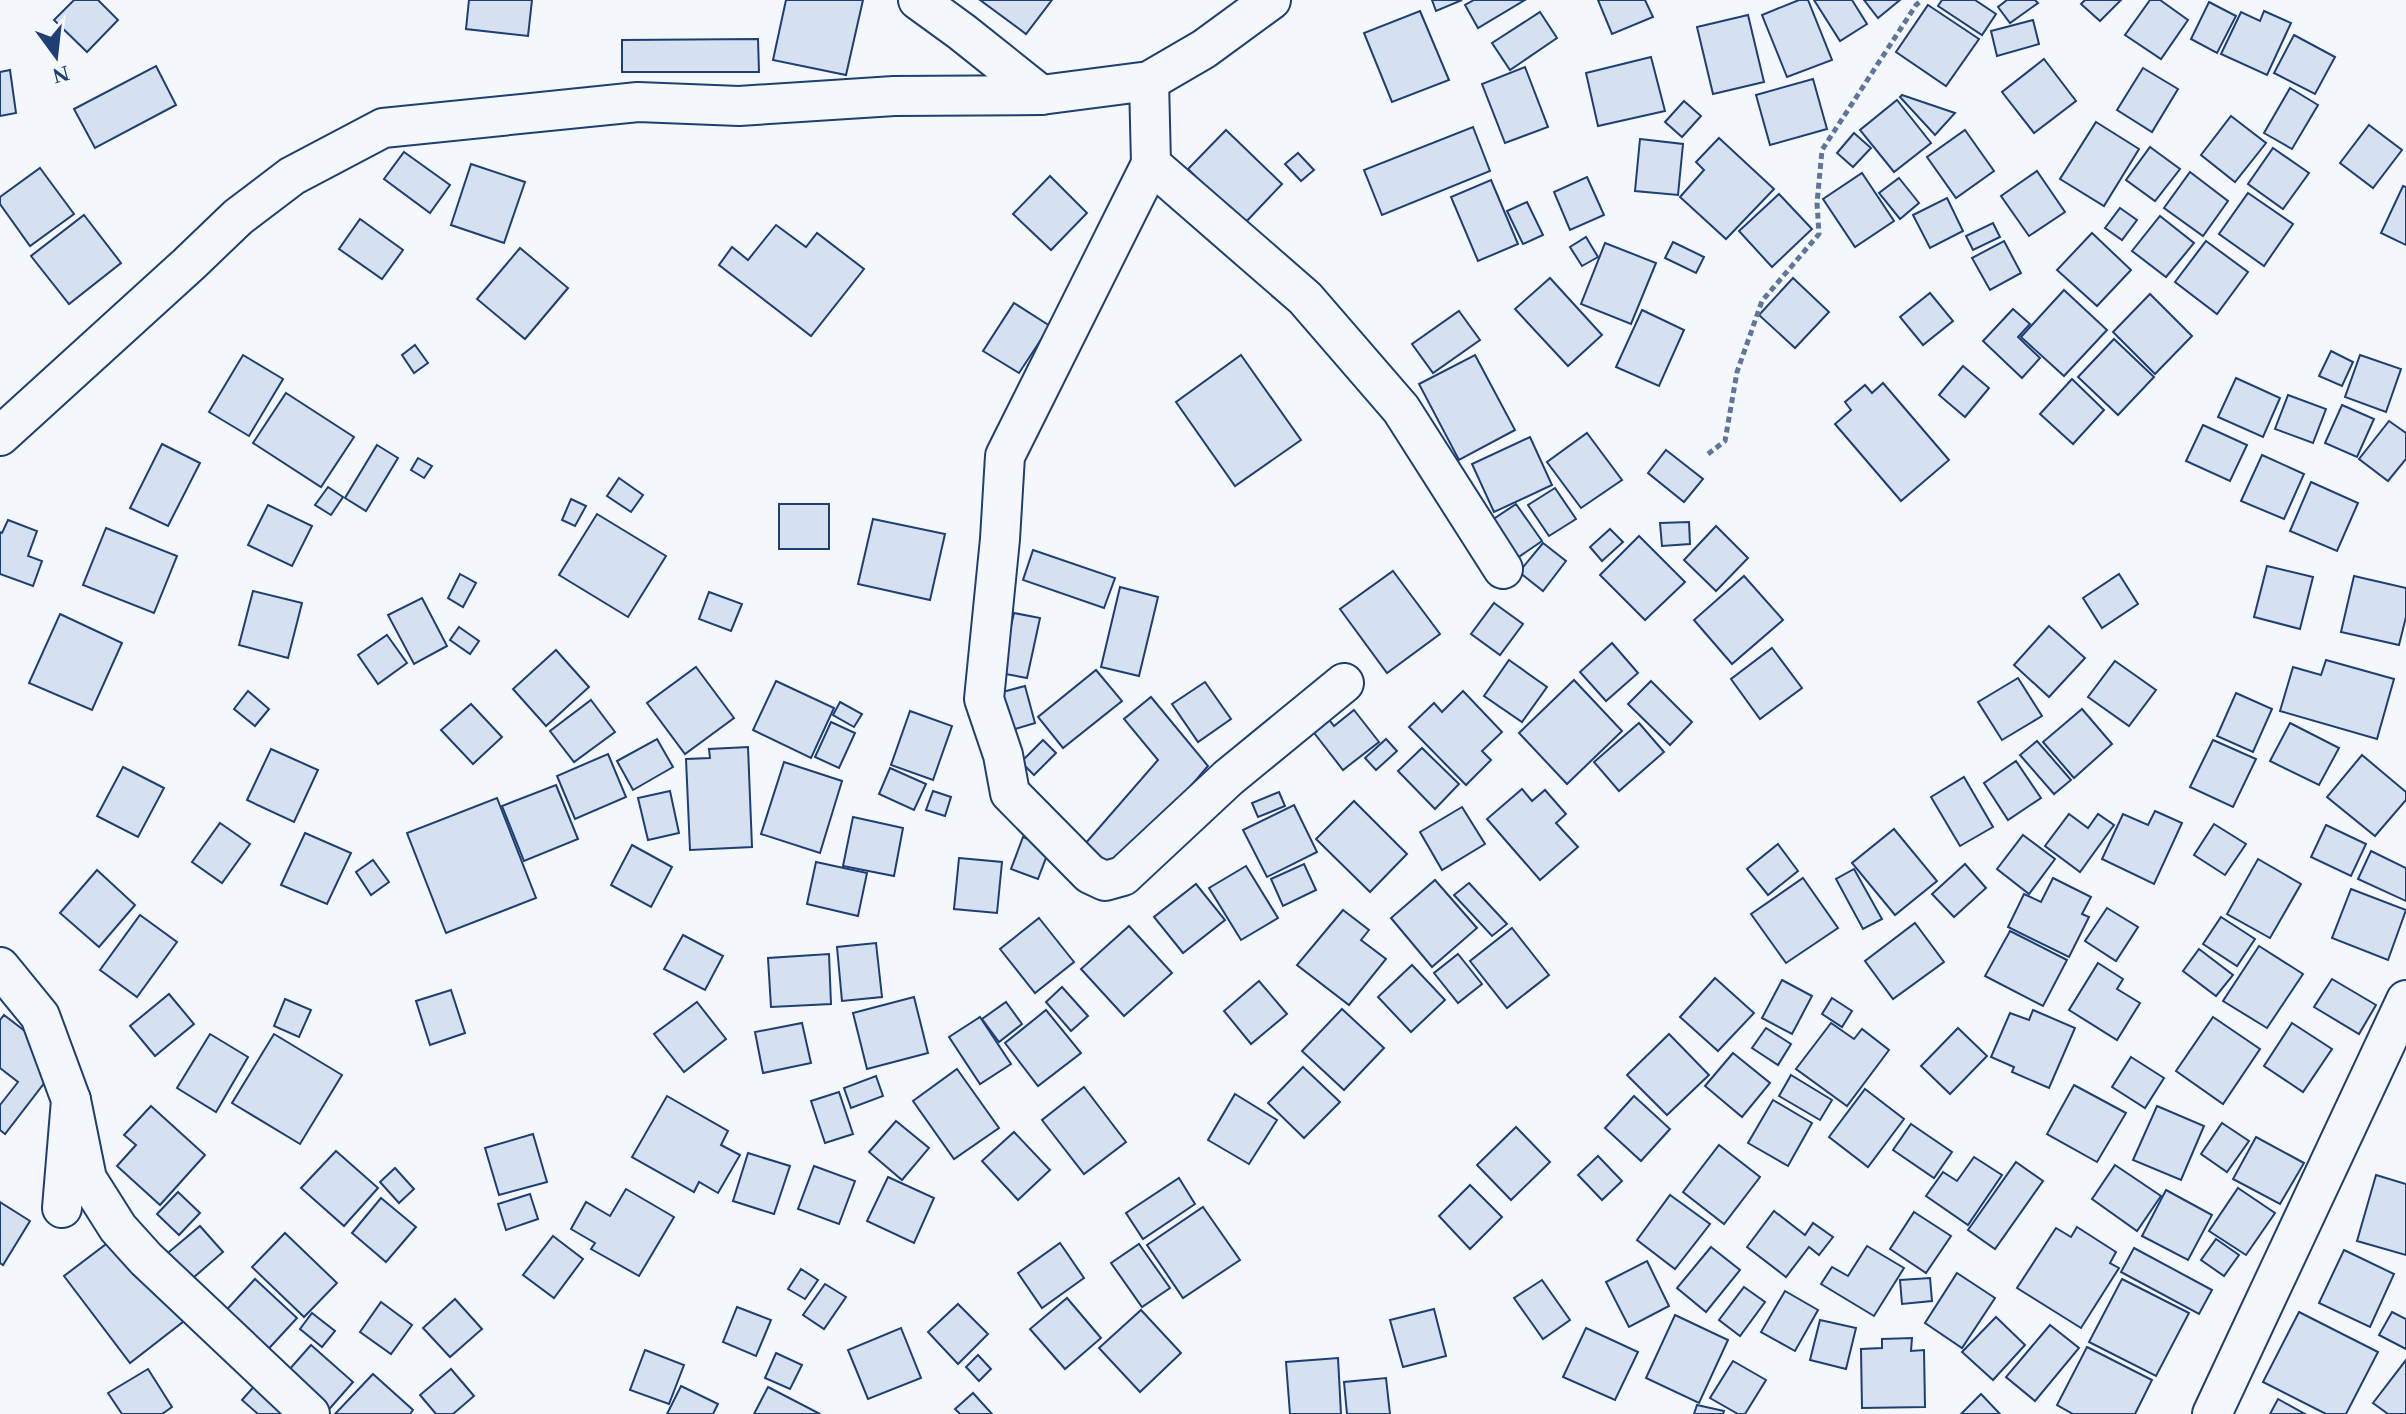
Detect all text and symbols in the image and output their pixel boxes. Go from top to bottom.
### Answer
north arrow [16,16,96,96]
text: N [50,61,72,89]

